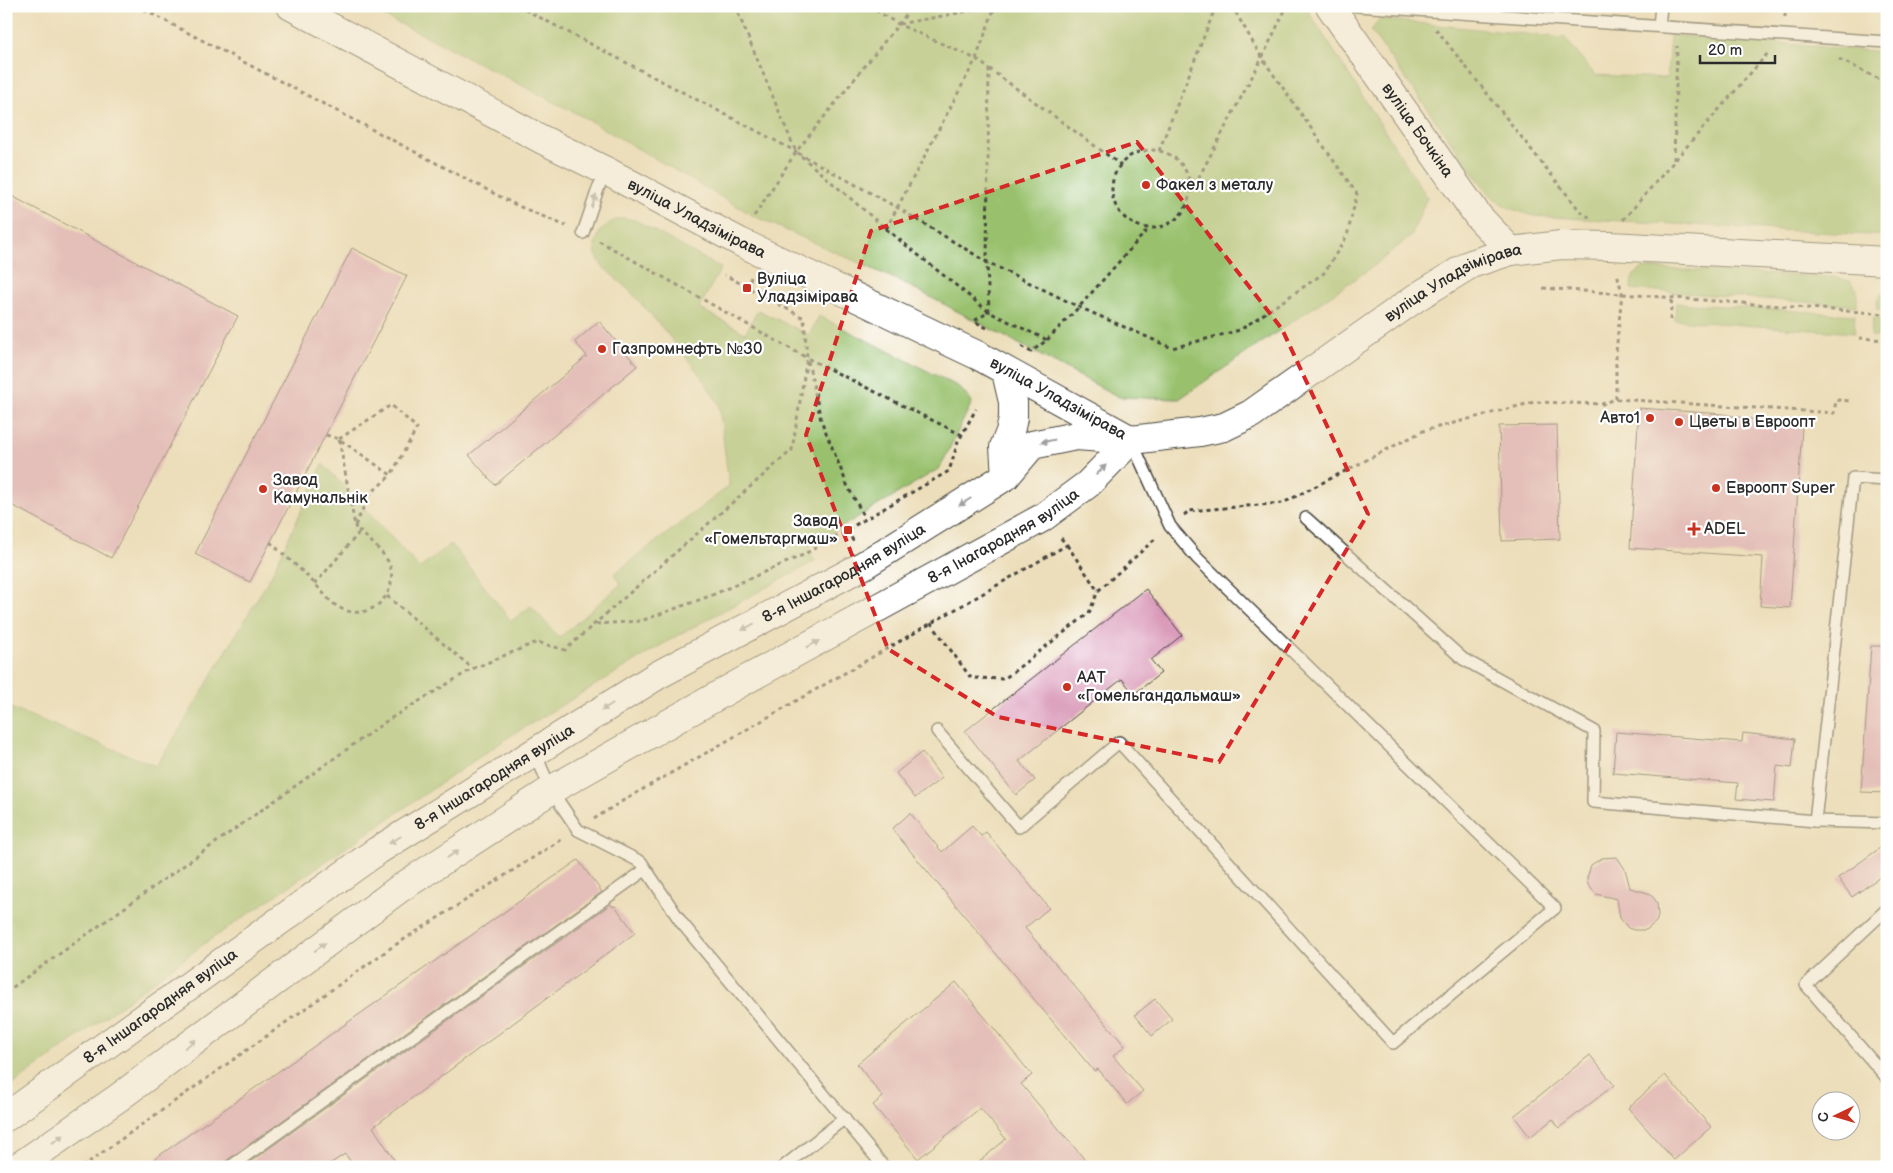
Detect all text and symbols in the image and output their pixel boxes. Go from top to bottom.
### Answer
scale bar [1700,32,1776,64]
text: 20 m [1708,41,1742,60]
street label: вуліца Бочкіна [1378,80,1458,181]
street label: вуліца Уладзімірава [624,175,769,263]
place label: Факел з металу [1156,176,1274,195]
marker: Факел з металу [1140,179,1152,191]
one-way arrow [591,194,598,209]
street label: вуліца Уладзімірава [1381,240,1523,326]
place label: Вуліца Уладзімірава [757,270,859,307]
marker: Вуліца Уладзімірава [741,282,753,294]
place label: Газпромнефть №30 [612,340,762,359]
marker: Газпромнефть №30 [596,343,608,355]
street label: вуліца Уладзімірава [986,354,1130,445]
place label: Авто1 [1599,409,1640,428]
marker: Авто1 [1644,412,1656,424]
place label: Цветы в Евроопт [1689,413,1816,432]
marker: Цветы в Евроопт [1673,416,1685,428]
one-way arrow [1040,438,1056,446]
one-way arrow [1095,464,1107,476]
place label: Завод Камунальнік [273,471,368,508]
place label: Евроопт Super [1726,479,1835,498]
marker: Евроопт Super [1710,482,1722,494]
marker: Завод Камунальнік [257,483,269,495]
street label: 8-я Інагародняя вуліца [925,484,1083,588]
one-way arrow [958,497,971,506]
place label: Завод «Гомельтаргмаш» [704,512,838,549]
street label: 8-я Іншагародняя вуліца [759,519,929,627]
place label: ADEL [1704,520,1746,539]
marker: ADEL [1688,523,1700,535]
marker: Завод «Гомельтаргмаш» [842,524,854,536]
one-way arrow [742,622,755,631]
one-way arrow [806,640,821,648]
place label: ААТ «Гомельгандальмаш» [1076,669,1241,706]
marker: ААТ «Гомельгандальмаш» [1061,681,1073,693]
one-way arrow [601,702,614,712]
street label: 8-я Іншагародняя вуліца [411,720,578,835]
one-way arrow [389,835,402,844]
one-way arrow [446,849,460,859]
one-way arrow [313,942,326,953]
street label: 8-я Іншагародняя вуліца [80,944,241,1068]
one-way arrow [183,1039,196,1050]
north arrow [1810,1090,1860,1140]
text: С [1815,1111,1832,1123]
one-way arrow [51,1134,65,1144]

